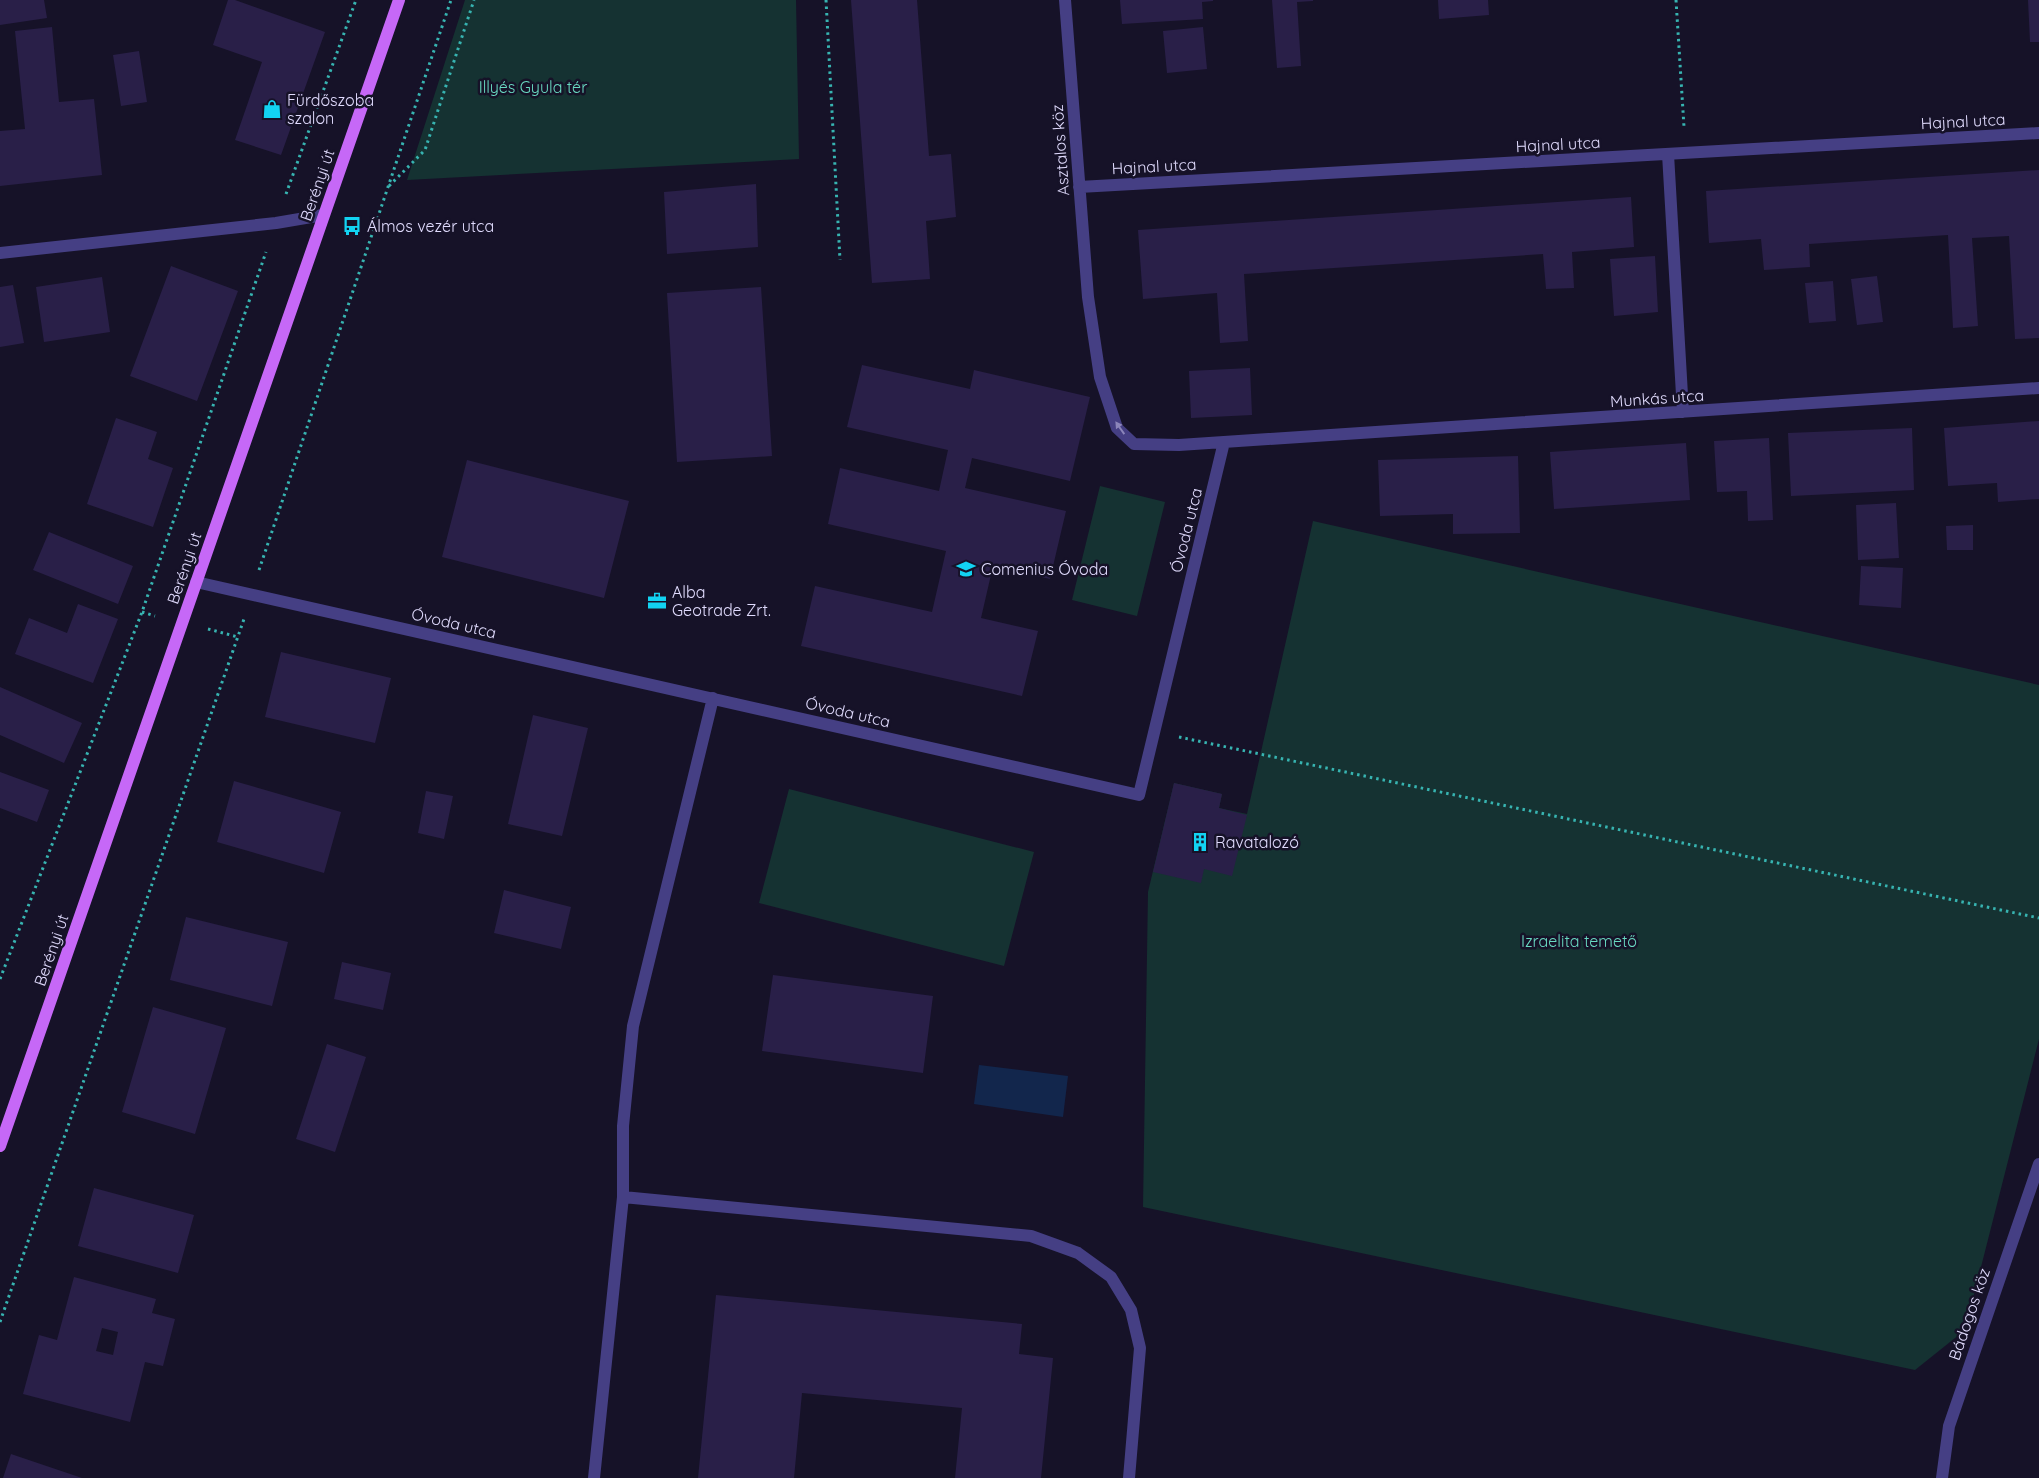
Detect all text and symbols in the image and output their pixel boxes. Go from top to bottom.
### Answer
park label: Illyés Gyula tér [479,77,587,97]
place label: Fürdőszoba szalon [287,90,374,128]
shop icon: Fürdőszoba szalon [261,98,283,120]
street label: Asztalos köz [1047,104,1073,196]
street label: Hajnal utca [1920,109,2006,133]
street label: Hajnal utca [1515,132,1601,156]
street label: Berényi út [295,146,339,224]
street label: Hajnal utca [1111,154,1197,178]
bus stop icon: Álmos vezér utca [341,215,363,237]
place label: Álmos vezér utca [367,216,494,236]
street label: Munkás utca [1609,385,1705,411]
one-way arrow [1115,421,1125,435]
street label: Óvoda utca [1166,486,1206,574]
street label: Berényi út [162,529,206,607]
school or university icon: Comenius Óvoda [955,558,977,580]
place label: Comenius Óvoda [981,559,1108,579]
place label: Alba Geotrade Zrt. [672,582,771,620]
office icon: Alba Geotrade Zrt. [646,590,668,612]
street label: Óvoda utca [410,604,498,642]
street label: Óvoda utca [804,693,892,731]
building icon: Ravatalozó [1189,831,1211,853]
place label: Ravatalozó [1215,832,1299,852]
street label: Berényi út [29,911,73,989]
park label: Izraelita temető [1521,931,1637,951]
street label: Bádogos köz [1944,1265,1994,1363]

